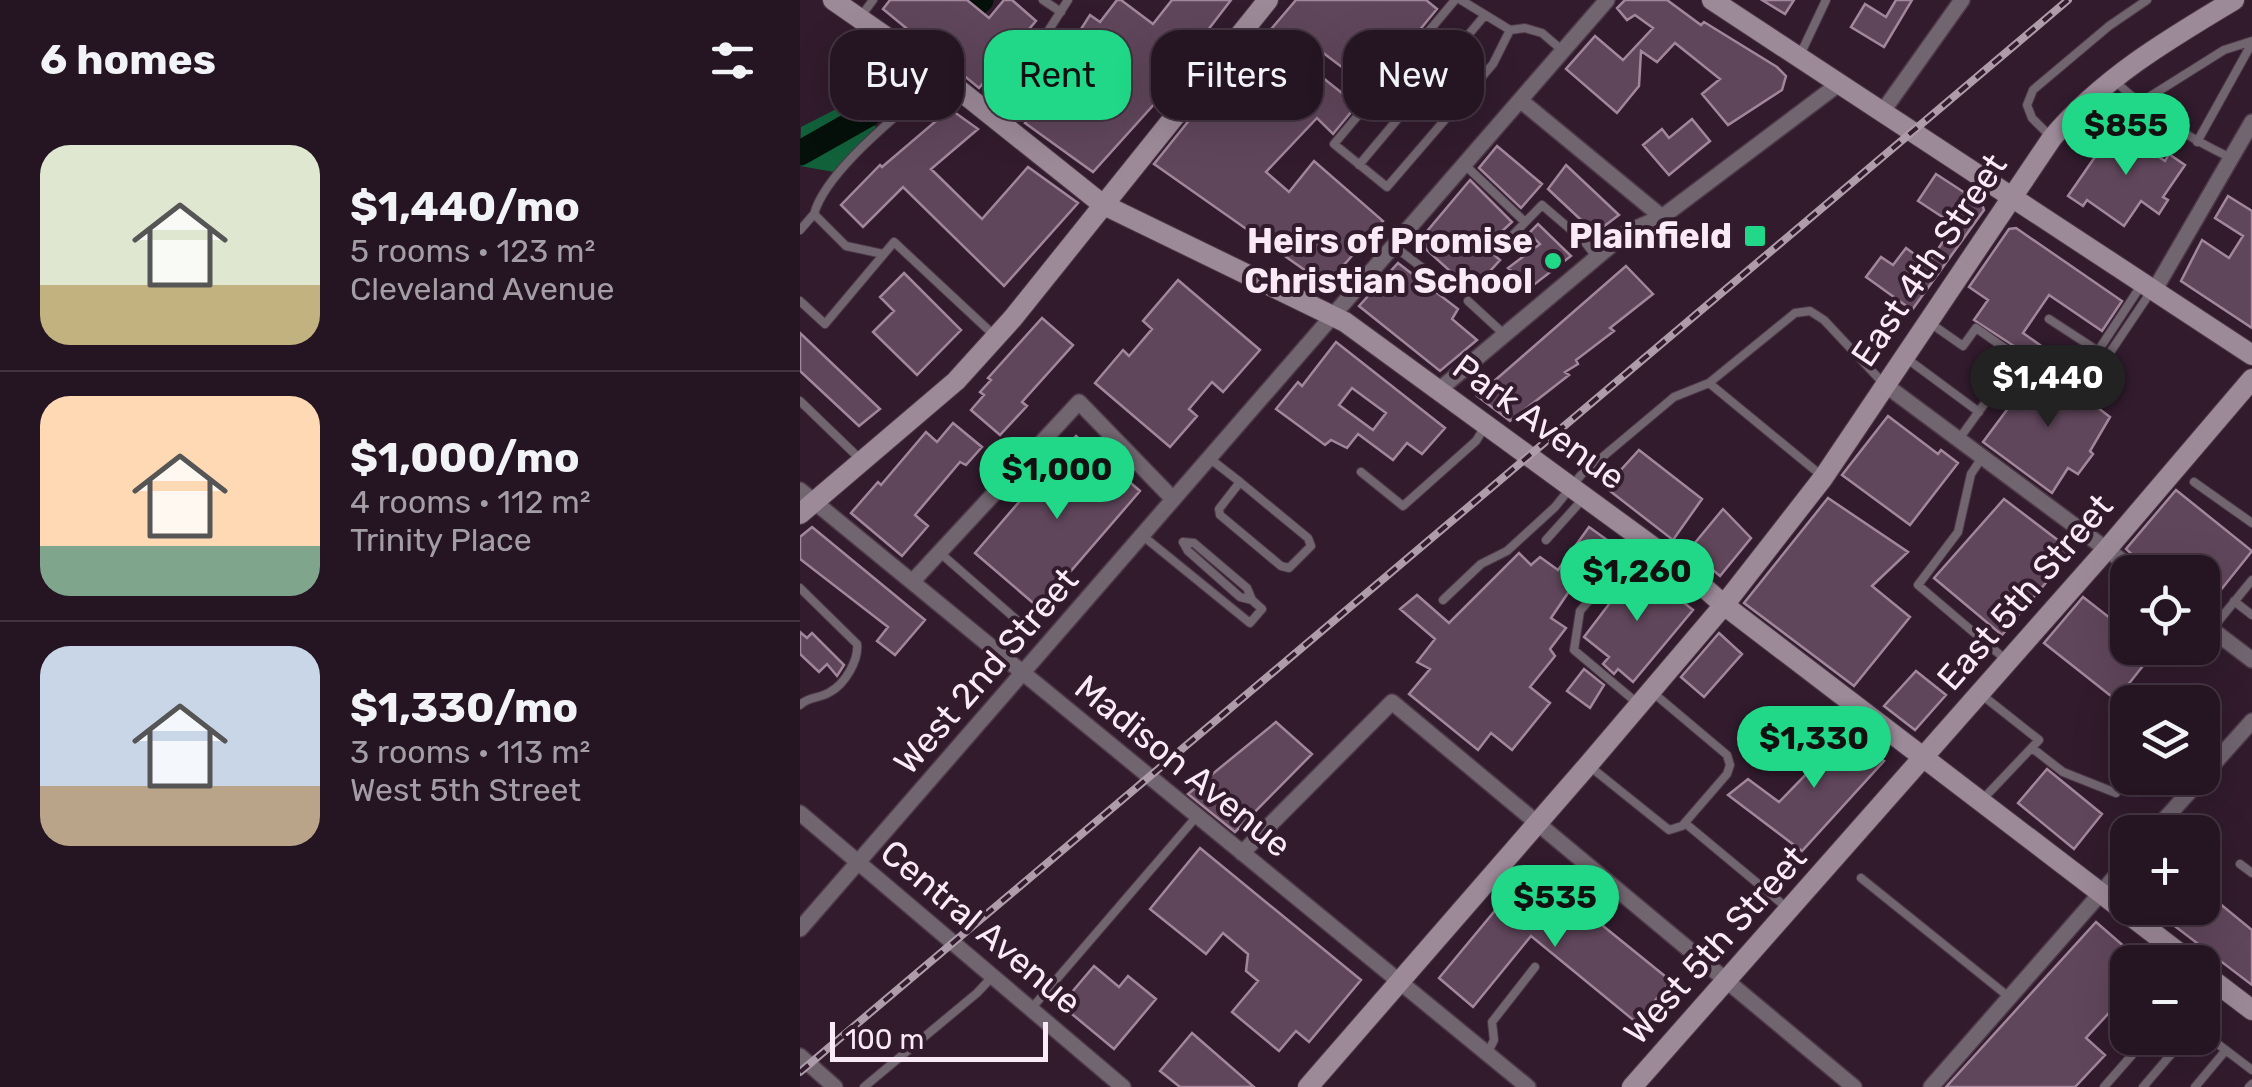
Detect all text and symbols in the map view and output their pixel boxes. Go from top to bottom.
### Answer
chip: Buy [830,30,964,120]
chip: Rent [984,30,1131,120]
chip: Filters [1151,30,1323,120]
chip: New [1343,30,1484,120]
icon: filters [705,33,760,88]
text: 6 homes [40,35,216,85]
pin: $855 [2067,93,2185,178]
text: $855 [2084,106,2168,144]
street label: East 4th Street [1842,146,2016,374]
text: $1,440/mo [350,182,580,232]
icon: home [120,185,240,305]
place label: Plainfield [1569,215,1732,257]
place label: Heirs of Promise Christian School [1244,220,1533,302]
marker: Plainfield [1742,223,1768,249]
text: 5 rooms · 123 m² [350,232,595,270]
marker: Heirs of Promise Christian School [1542,250,1564,272]
text: Cleveland Avenue [350,270,614,308]
street label: Park Avenue [1445,345,1633,499]
pin: $1,440 [1967,345,2129,430]
text: $1,440 [1992,358,2104,396]
text: $1,000/mo [350,433,580,483]
icon: home [120,436,240,556]
pin: $1,000 [976,437,1138,522]
text: $1,000 [1001,450,1113,488]
text: 4 rooms · 112 m² [350,483,591,521]
street label: East 5th Street [1928,485,2122,699]
text: Trinity Place [350,521,532,559]
pin: $1,260 [1556,539,1718,624]
text: $1,260 [1582,552,1692,590]
map controls [2110,555,2220,1055]
button: locate [2110,555,2220,665]
street label: West 2nd Street [885,559,1087,783]
street label: Madison Avenue [1067,666,1299,866]
text: $1,330/mo [350,683,578,733]
button: layers [2110,685,2220,795]
icon: home [120,686,240,806]
pin: $1,330 [1733,706,1895,791]
text: $1,330 [1759,719,1869,757]
text: 3 rooms · 113 m² [350,733,591,771]
text: West 5th Street [350,771,581,809]
button: + [2110,815,2220,925]
street label: Central Avenue [872,831,1090,1023]
street label: West 5th Street [1615,837,1815,1053]
pin: $535 [1496,865,1614,950]
text: $535 [1513,878,1597,916]
button: − [2110,945,2220,1055]
scale bar [830,1017,1048,1062]
text: 100 m [845,1023,924,1056]

